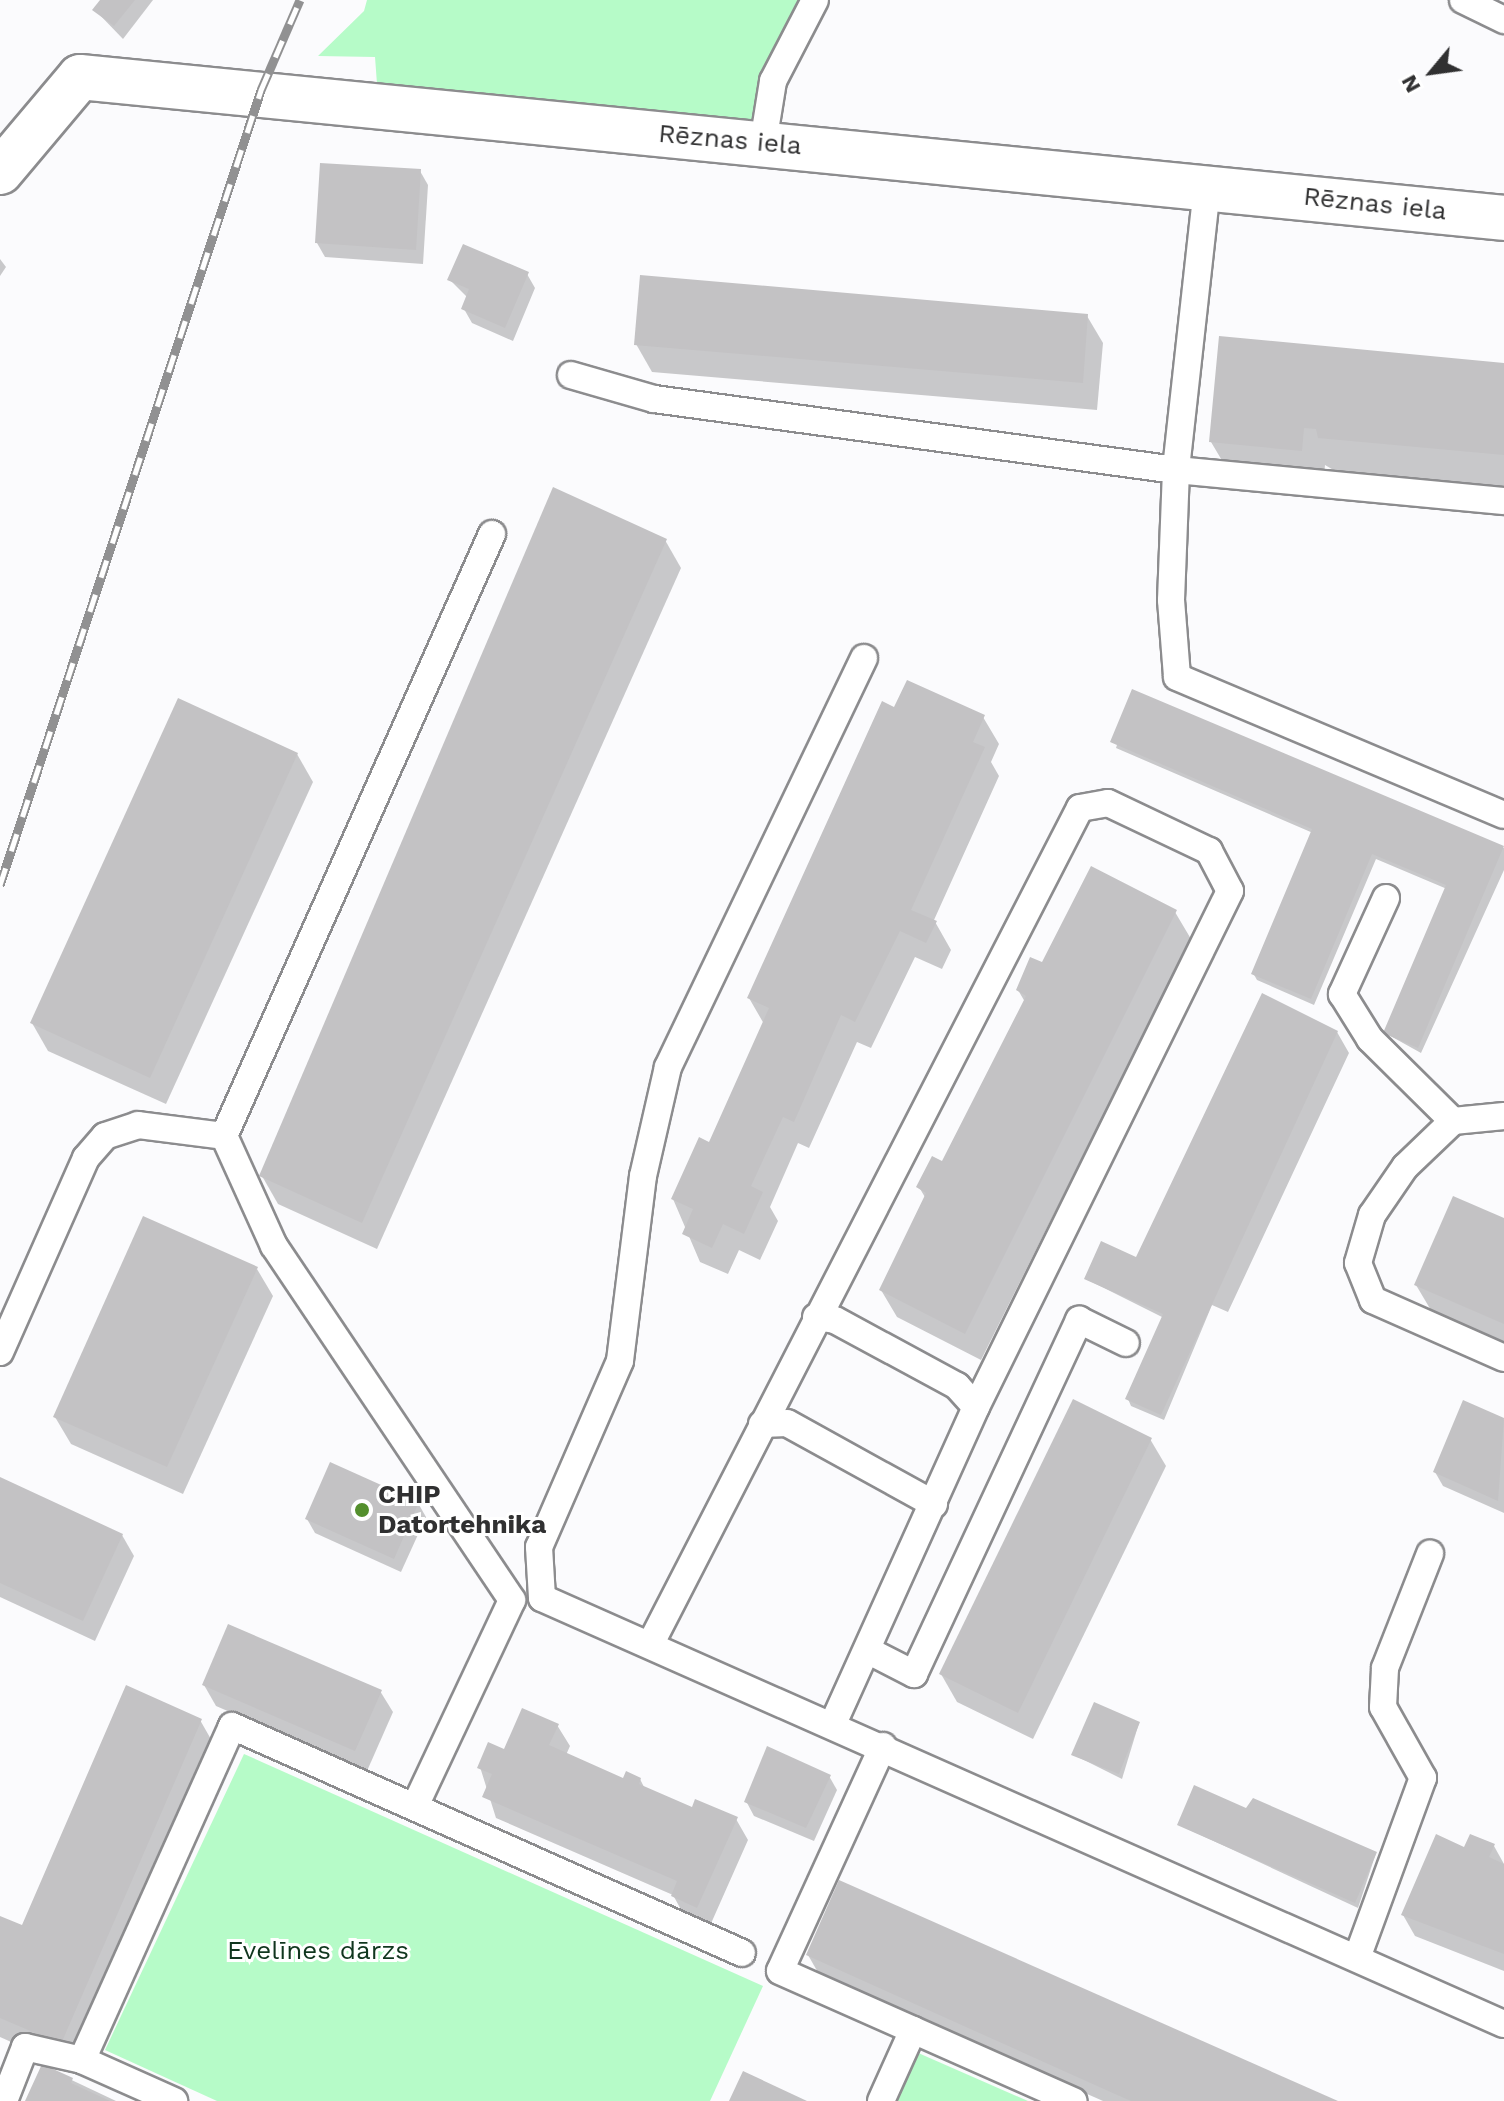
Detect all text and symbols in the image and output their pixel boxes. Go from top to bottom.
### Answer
north arrow [1392,32,1472,112]
text: N [1396,71,1425,97]
street label: Rēznas iela [657,118,803,162]
street label: Rēznas iela [1302,181,1448,227]
place label: CHIP Datortehnika [378,1479,546,1540]
marker: CHIP Datortehnika [353,1501,371,1519]
park label: Evelīnes dārzs [227,1935,409,1967]

